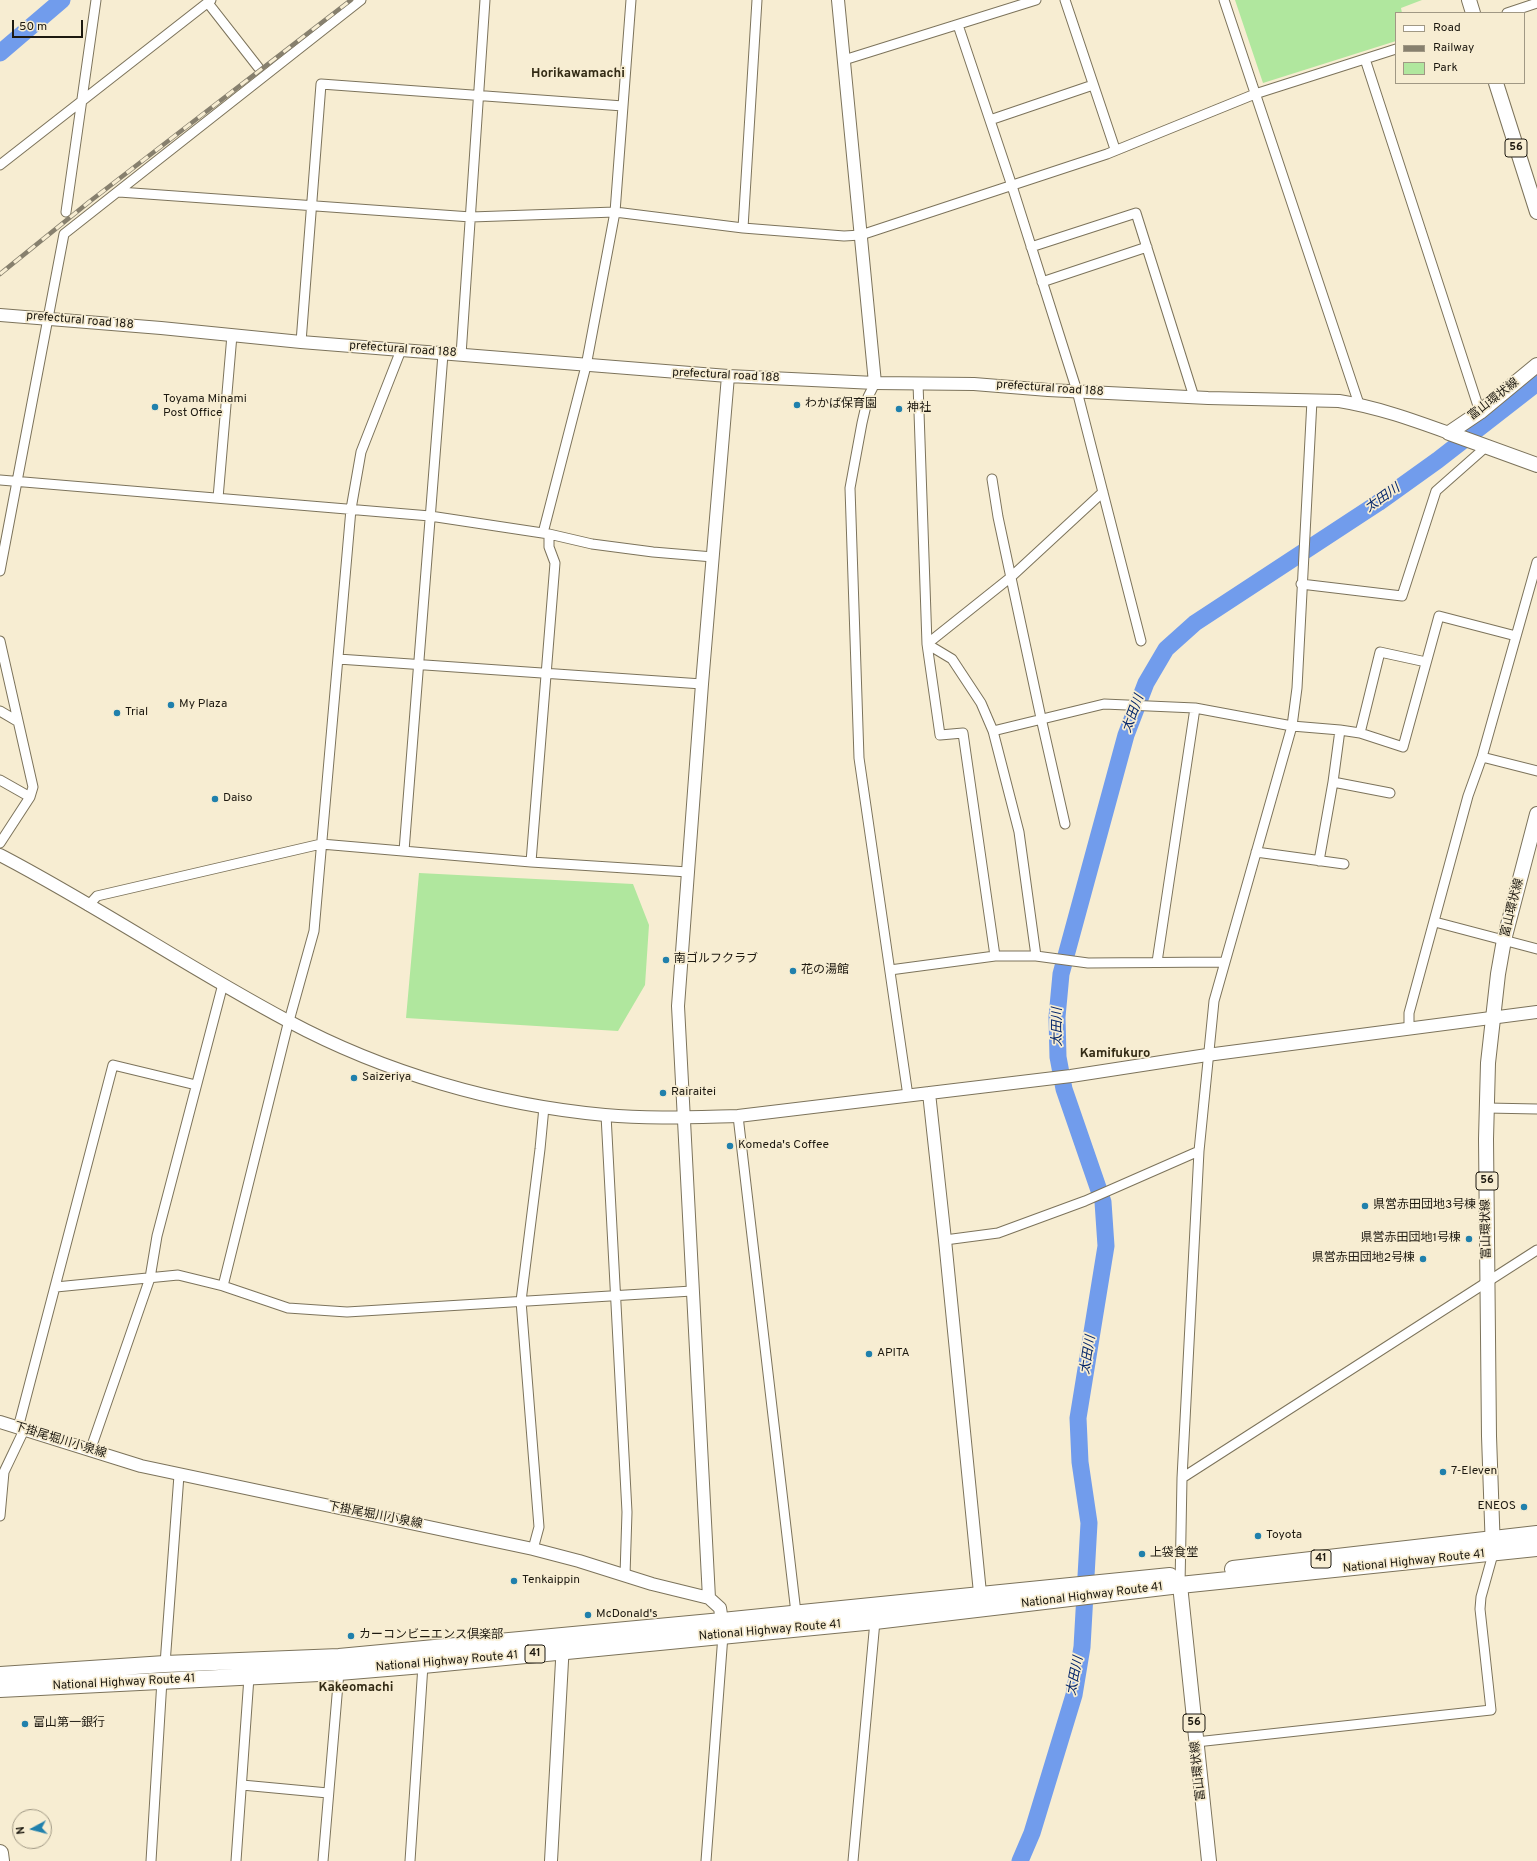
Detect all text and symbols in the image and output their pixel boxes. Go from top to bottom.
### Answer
scale bar [14,12,85,38]
legend [1395,12,1525,84]
text: 50 m [19,19,47,35]
text: Road [1433,20,1461,36]
text: Railway [1433,40,1474,56]
text: Park [1433,60,1458,76]
district label: Horikawamachi [531,66,625,82]
road number: 56 [1505,139,1527,157]
street label: prefectural road 188 [26,309,134,333]
street label: prefectural road 188 [349,339,457,361]
street label: prefectural road 188 [672,366,780,386]
street label: 富山環状線 [1466,376,1522,424]
street label: prefectural road 188 [996,378,1104,400]
place label: Toyama Minami Post Office [163,393,247,421]
place label: わかば保育園 [805,398,877,412]
marker: わかば保育園 [792,400,802,410]
marker: Toyama Minami Post Office [150,402,160,412]
place label: 神社 [907,402,931,416]
marker: 神社 [894,404,904,414]
water label: 太田川 [1363,481,1403,517]
water label: 太田川 [1120,693,1148,735]
place label: My Plaza [179,698,227,712]
marker: My Plaza [166,700,176,710]
place label: Trial [125,706,148,720]
marker: Trial [112,708,122,718]
place label: Daiso [223,792,253,806]
marker: Daiso [210,794,220,804]
street label: 富山環状線 [1499,877,1527,939]
place label: 南ゴルフクラブ [674,953,758,967]
marker: 南ゴルフクラブ [661,955,671,965]
place label: 花の湯館 [801,964,849,978]
marker: 花の湯館 [788,966,798,976]
water label: 太田川 [1050,1008,1066,1046]
district label: Kamifukuro [1080,1046,1150,1062]
place label: Saizeriya [362,1071,411,1085]
marker: Saizeriya [349,1073,359,1083]
place label: Rairaitei [671,1086,716,1100]
marker: Rairaitei [658,1088,668,1098]
place label: Komeda's Coffee [738,1139,829,1153]
marker: Komeda's Coffee [725,1141,735,1151]
road number: 56 [1476,1172,1498,1190]
place label: 県営赤田団地3号棟 [1373,1199,1476,1213]
street label: 富山環状線 [1479,1199,1495,1259]
marker: 県営赤田団地3号棟 [1360,1201,1370,1211]
place label: 県営赤田団地1号棟 [1361,1232,1461,1246]
marker: 県営赤田団地1号棟 [1464,1234,1474,1244]
place label: 県営赤田団地2号棟 [1312,1252,1415,1266]
marker: 県営赤田団地2号棟 [1418,1254,1428,1264]
water label: 太田川 [1078,1335,1100,1375]
place label: APITA [877,1347,910,1361]
marker: APITA [864,1349,874,1359]
street label: 下掛尾堀川小泉線 [12,1420,108,1462]
place label: 7-Eleven [1451,1465,1497,1479]
marker: 7-Eleven [1438,1467,1448,1477]
street label: 下掛尾堀川小泉線 [327,1500,423,1532]
place label: ENEOS [1477,1500,1516,1514]
marker: ENEOS [1519,1502,1529,1512]
place label: Toyota [1266,1529,1302,1543]
marker: Toyota [1253,1531,1263,1541]
place label: 上袋食堂 [1150,1547,1198,1561]
street label: National Highway Route 41 [1342,1547,1486,1577]
marker: 上袋食堂 [1137,1549,1147,1559]
road number: 41 [1311,1550,1331,1568]
place label: Tenkaippin [522,1574,580,1588]
marker: Tenkaippin [509,1576,519,1586]
street label: National Highway Route 41 [1020,1580,1164,1612]
place label: McDonald's [596,1608,658,1622]
marker: McDonald's [583,1610,593,1620]
street label: National Highway Route 41 [698,1618,842,1644]
place label: カーコンビニエンス倶楽部 [359,1629,503,1643]
marker: カーコンビニエンス倶楽部 [346,1631,356,1641]
road number: 41 [525,1645,545,1663]
street label: National Highway Route 41 [375,1649,519,1675]
water label: 太田川 [1065,1655,1087,1697]
street label: National Highway Route 41 [52,1672,196,1694]
district label: Kakeomachi [319,1680,393,1696]
road number: 56 [1183,1714,1205,1732]
place label: 富山第一銀行 [33,1717,105,1731]
marker: 富山第一銀行 [20,1719,30,1729]
street label: 富山環状線 [1189,1740,1209,1802]
north arrow [12,1809,52,1849]
text: N [14,1826,29,1835]

